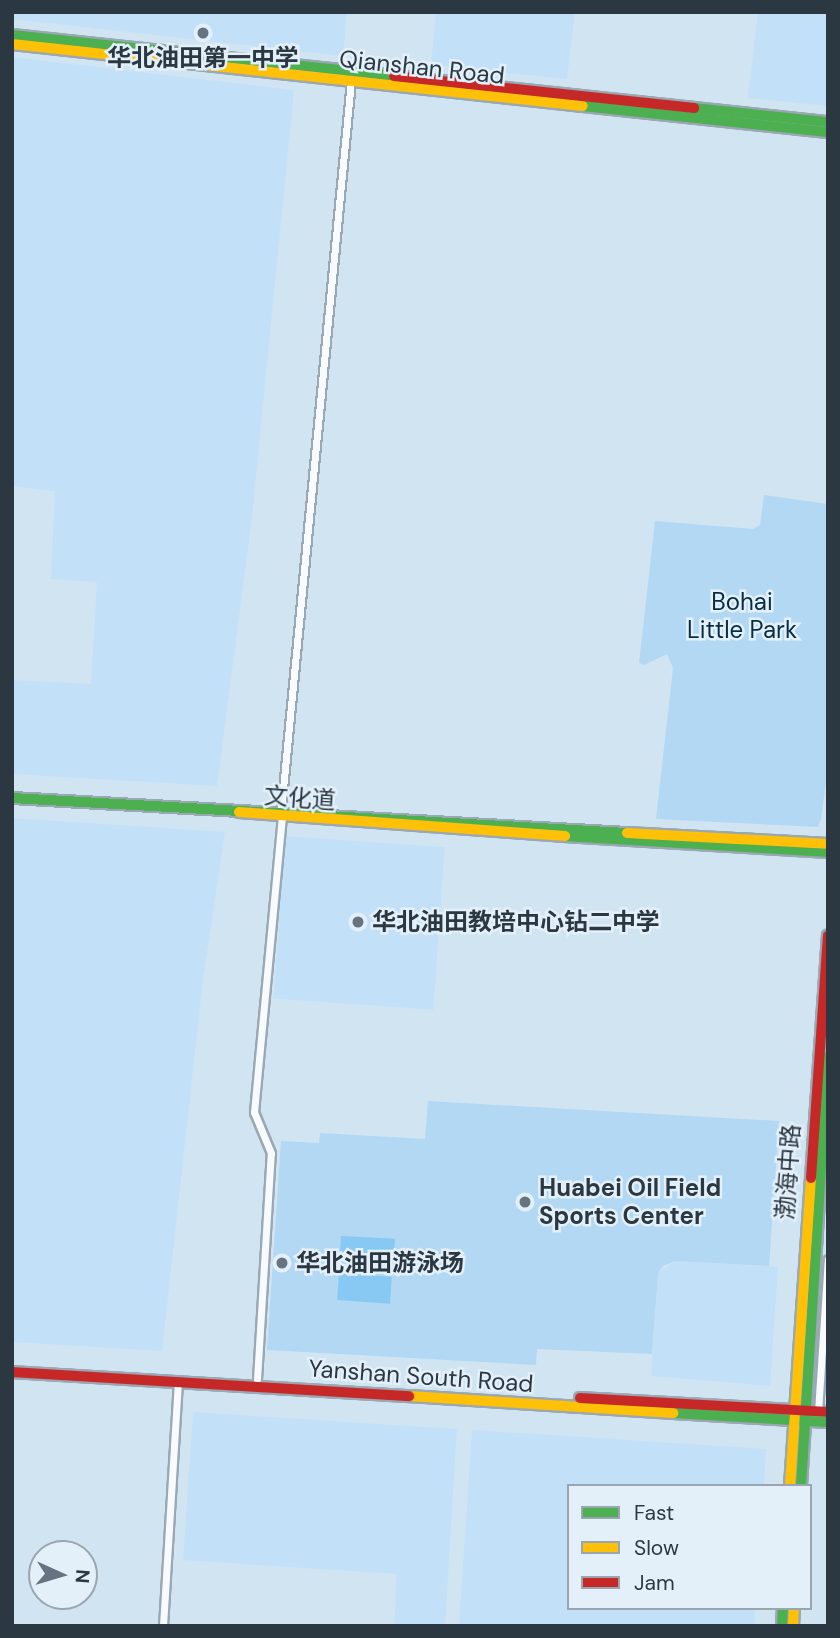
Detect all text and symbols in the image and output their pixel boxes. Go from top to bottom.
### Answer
marker: 华北油田第一中学 [195,25,211,41]
place label: 华北油田第一中学 [107,44,299,72]
street label: Qianshan Road [338,44,506,90]
park label: Bohai Little Park [687,588,797,644]
street label: 文化道 [263,781,337,815]
place label: 华北油田教培中心钻二中学 [372,908,660,936]
marker: 华北油田教培中心钻二中学 [350,914,366,930]
street label: 渤海中路 [770,1123,806,1221]
place label: Huabei Oil Field Sports Center [539,1174,721,1230]
marker: Huabei Oil Field Sports Center [517,1194,533,1210]
place label: 华北油田游泳场 [296,1249,464,1277]
marker: 华北油田游泳场 [274,1255,290,1271]
street label: Yanshan South Road [308,1354,534,1398]
legend [567,1484,812,1610]
text: Fast [634,1499,674,1527]
text: Slow [634,1534,679,1562]
north arrow [28,1540,98,1610]
text: N [70,1569,95,1584]
text: Jam [634,1569,675,1597]

